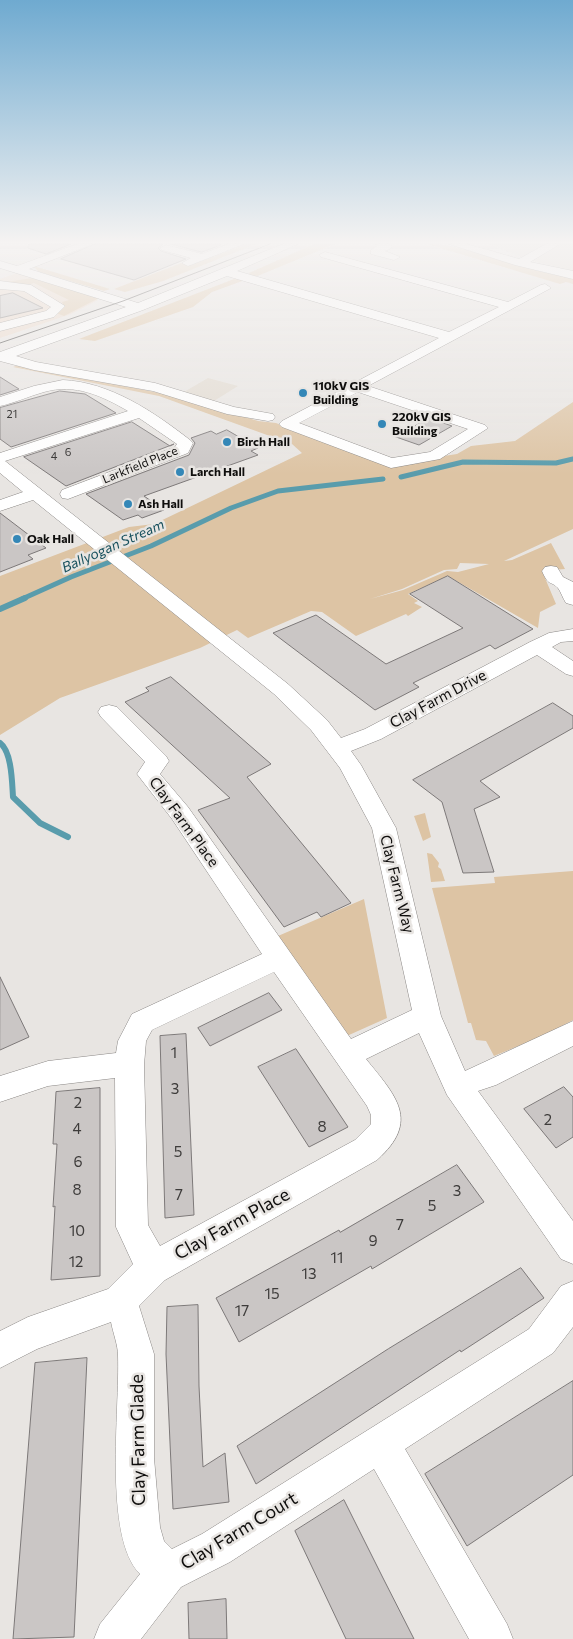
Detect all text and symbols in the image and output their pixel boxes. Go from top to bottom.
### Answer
place label: 110kV GIS Building [313,379,369,407]
marker: 110kV GIS Building [297,387,309,399]
house number: 21 [7,407,17,421]
place label: 220kV GIS Building [392,410,451,438]
marker: 220kV GIS Building [376,418,388,430]
place label: Birch Hall [237,435,290,449]
marker: Birch Hall [221,436,233,448]
street label: Larkfield Place [100,443,180,487]
house number: 6 [65,445,71,459]
house number: 4 [51,449,57,463]
place label: Larch Hall [190,465,245,479]
marker: Larch Hall [174,466,186,478]
place label: Ash Hall [138,497,183,511]
marker: Ash Hall [122,498,134,510]
water label: Ballyogan Stream [59,516,167,576]
place label: Oak Hall [27,532,74,546]
marker: Oak Hall [11,533,23,545]
street label: Clay Farm Drive [387,666,489,732]
street label: Clay Farm Place [145,773,223,871]
street label: Clay Farm Way [376,833,418,935]
house number: 1 [171,1044,177,1062]
house number: 3 [171,1080,179,1098]
house number: 2 [74,1094,82,1112]
house number: 2 [544,1111,552,1129]
house number: 8 [317,1118,327,1136]
house number: 4 [73,1120,81,1138]
house number: 5 [174,1143,182,1161]
house number: 6 [73,1153,83,1171]
house number: 8 [72,1181,82,1199]
house number: 3 [453,1182,461,1200]
street label: Clay Farm Place [171,1183,293,1265]
house number: 7 [175,1186,183,1204]
house number: 5 [428,1197,436,1215]
house number: 7 [396,1216,404,1234]
house number: 10 [69,1222,85,1240]
house number: 9 [368,1232,378,1250]
house number: 11 [331,1249,343,1267]
house number: 12 [69,1253,83,1271]
house number: 13 [302,1265,316,1283]
house number: 15 [264,1285,280,1303]
house number: 17 [235,1302,249,1320]
street label: Clay Farm Glade [126,1374,150,1506]
street label: Clay Farm Court [177,1488,301,1574]

